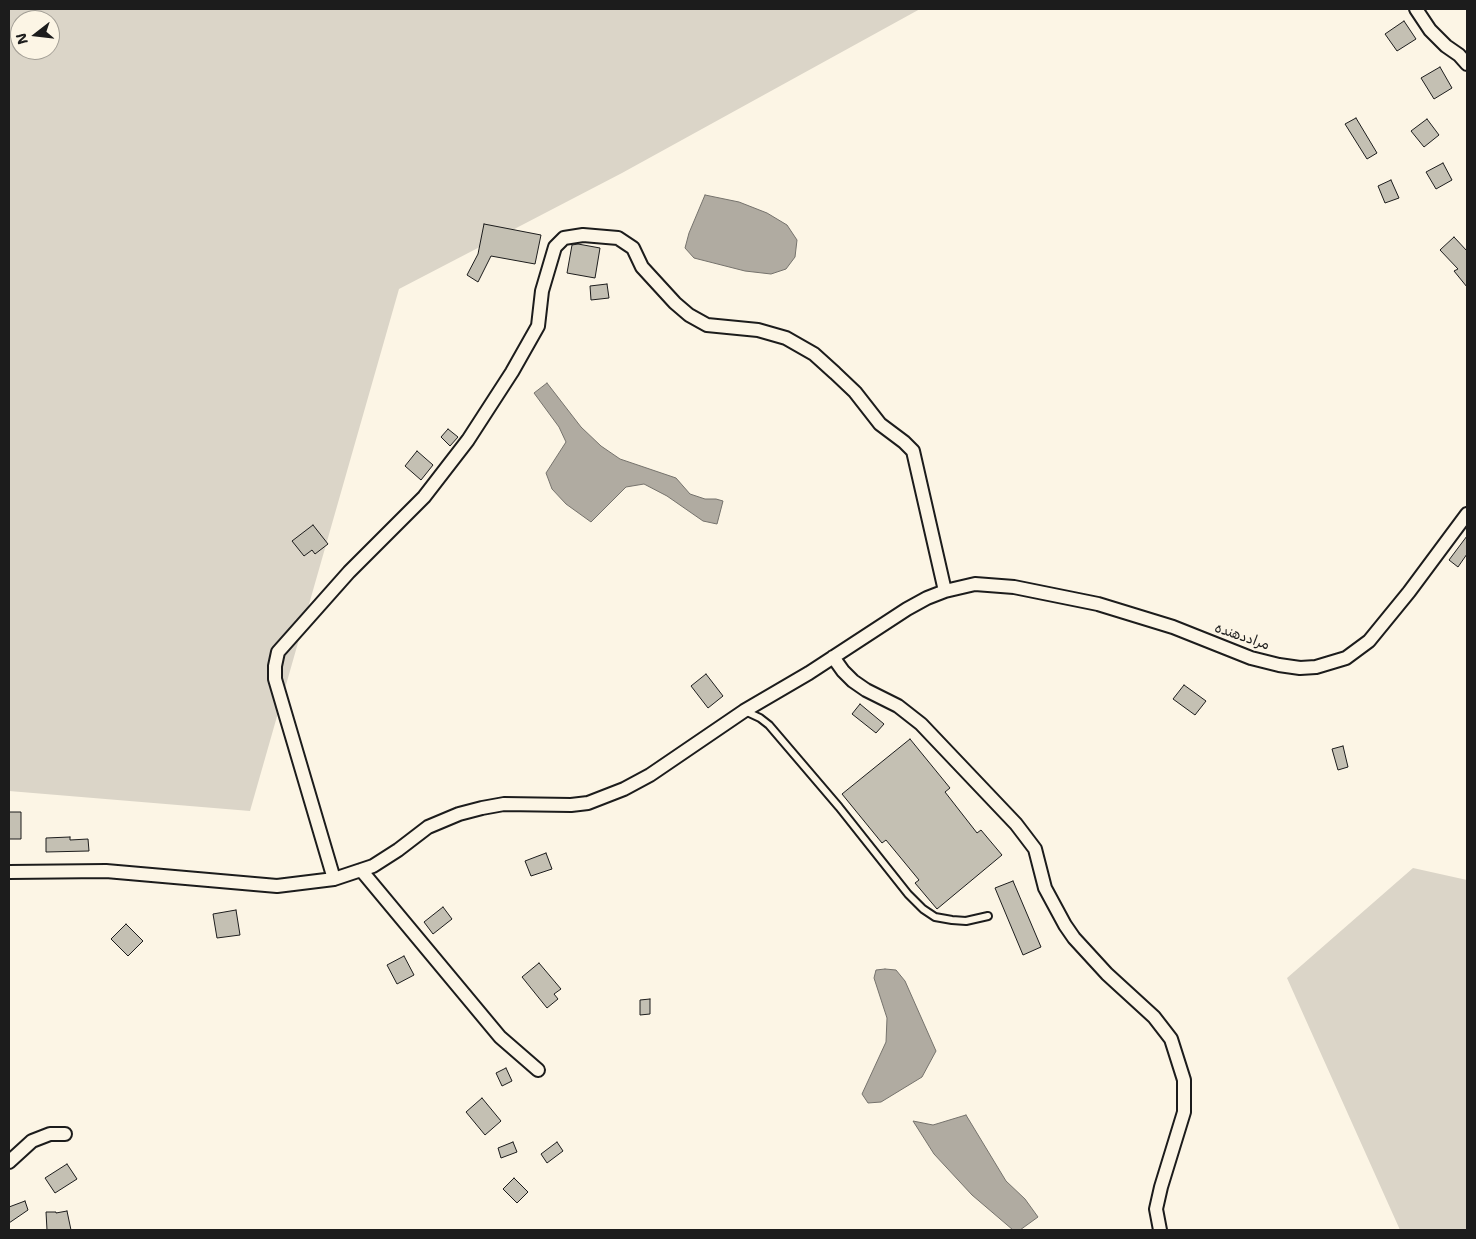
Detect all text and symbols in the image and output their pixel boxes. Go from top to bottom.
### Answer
north arrow [10,10,60,60]
text: N [11,31,32,47]
street label: مراددهنده [1212,620,1272,654]

